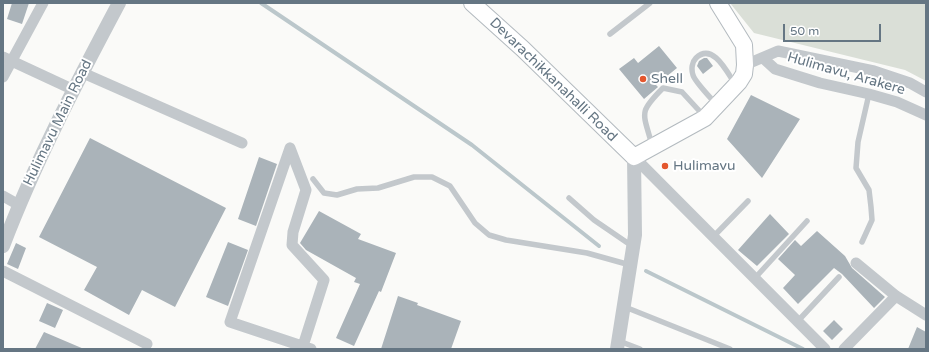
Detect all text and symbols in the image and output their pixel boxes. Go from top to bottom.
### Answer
street label: Devarachikkanahalli Road [486,15,620,145]
scale bar [785,16,883,42]
text: 50 m [790,24,819,38]
street label: Hulimavu, Arakere [785,49,907,99]
street label: Hulimavu Main Road [20,57,96,189]
place label: Shell [651,71,683,87]
marker: Shell [638,74,648,84]
place label: Hulimavu [673,158,735,174]
marker: Hulimavu [660,161,670,171]

